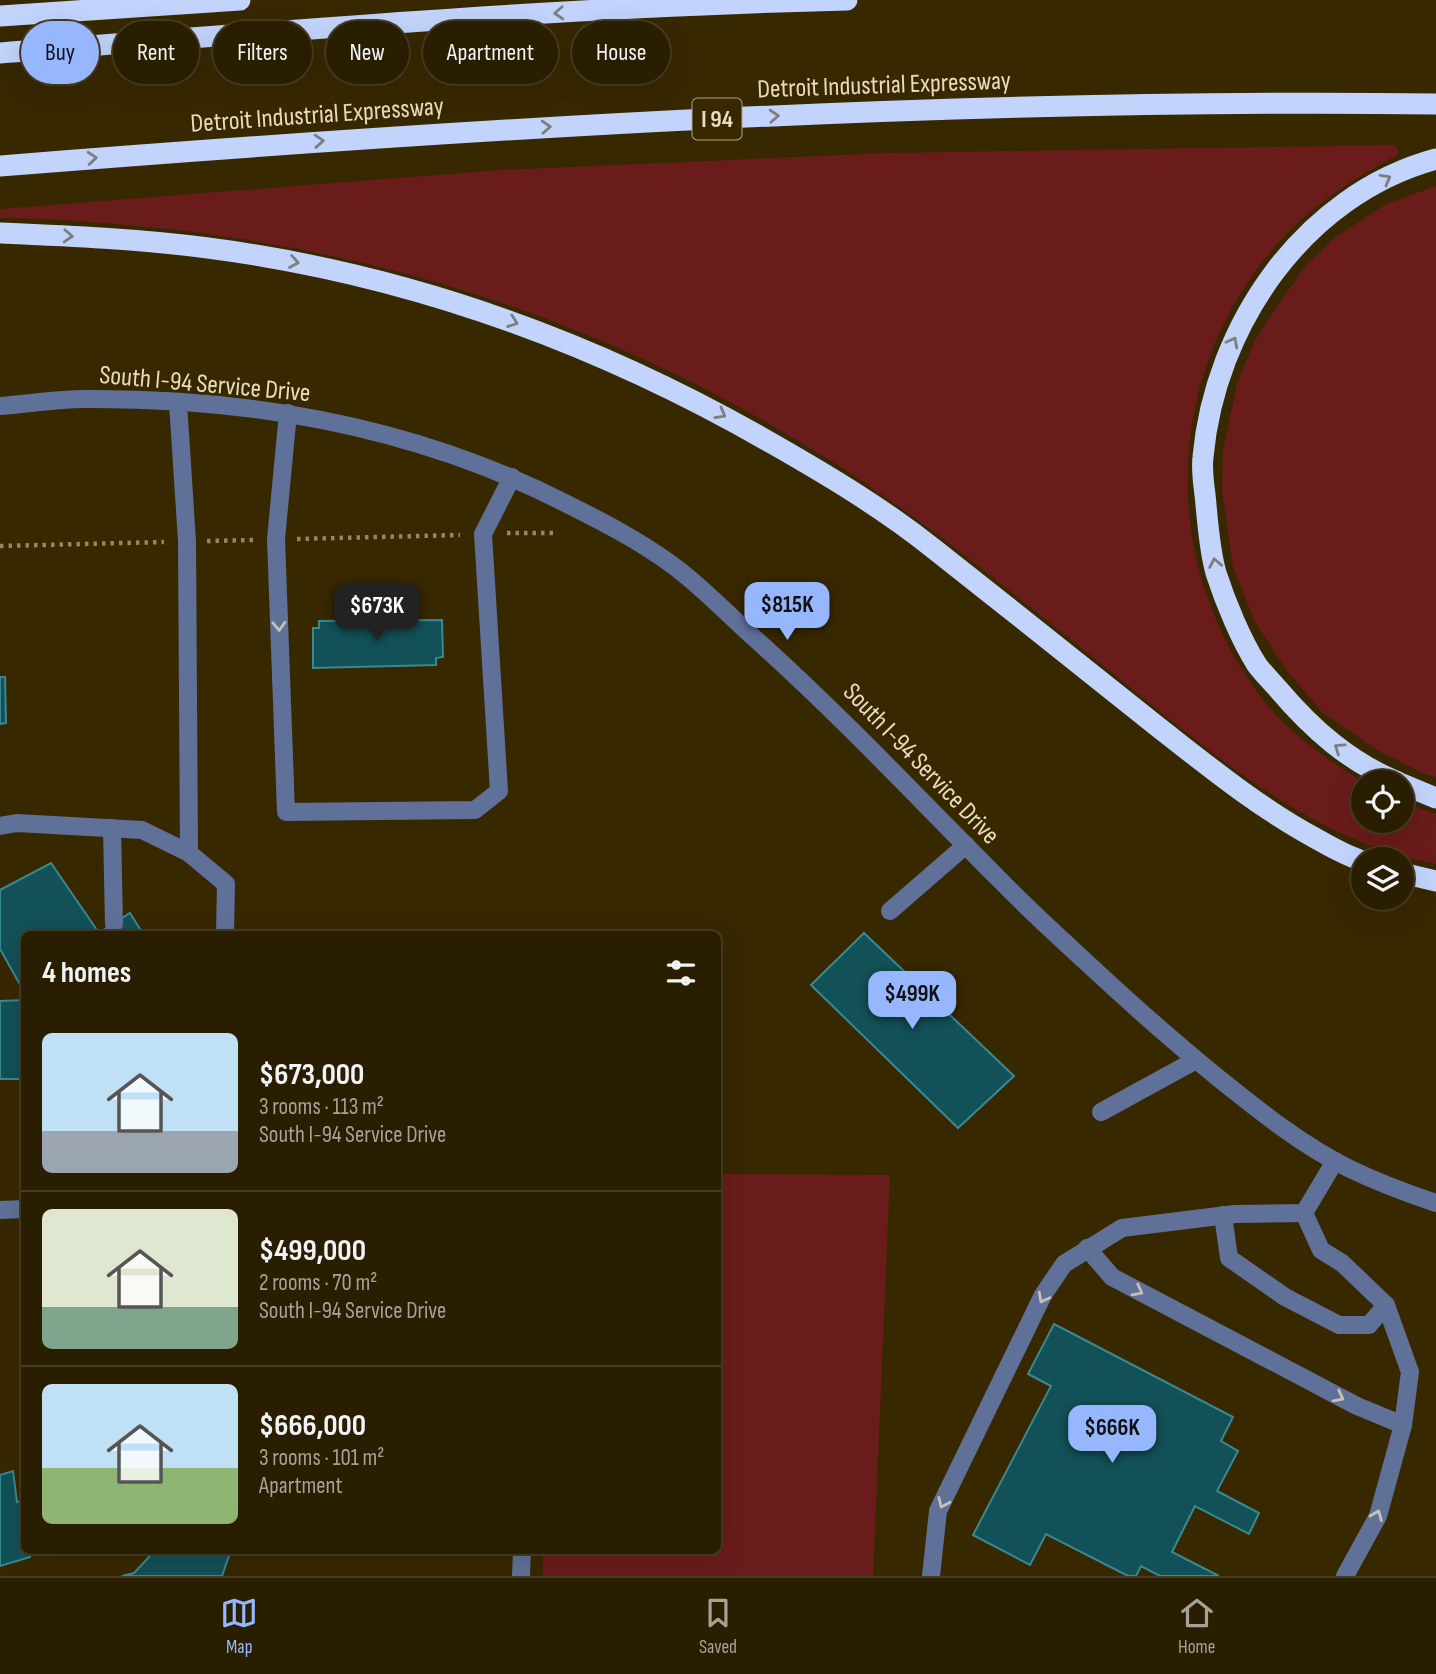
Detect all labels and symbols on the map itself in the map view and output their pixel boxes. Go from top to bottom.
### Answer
one-way arrow [553,5,564,20]
street label: Detroit Industrial Expressway [757,66,1011,105]
street label: Detroit Industrial Expressway [189,91,445,140]
road number: I 94 [692,98,742,140]
one-way arrow [768,109,779,124]
one-way arrow [541,119,552,134]
one-way arrow [314,134,325,149]
one-way arrow [87,151,98,166]
one-way arrow [1378,174,1391,187]
one-way arrow [63,229,74,244]
one-way arrow [288,254,300,269]
one-way arrow [507,313,519,327]
one-way arrow [1225,336,1239,349]
street label: South I-94 Service Drive [98,360,312,409]
one-way arrow [714,406,726,419]
one-way arrow [1208,557,1223,569]
pin: $815K [738,582,836,642]
pin: $673K [328,584,426,643]
one-way arrow [272,621,287,632]
street label: South I-94 Service Drive [836,677,1006,851]
one-way arrow [1334,744,1347,757]
pin: $499K [863,972,961,1031]
one-way arrow [1131,1283,1143,1296]
one-way arrow [1037,1291,1051,1303]
one-way arrow [1332,1389,1344,1402]
pin: $666K [1063,1406,1161,1465]
one-way arrow [937,1495,951,1508]
one-way arrow [1368,1510,1382,1522]

